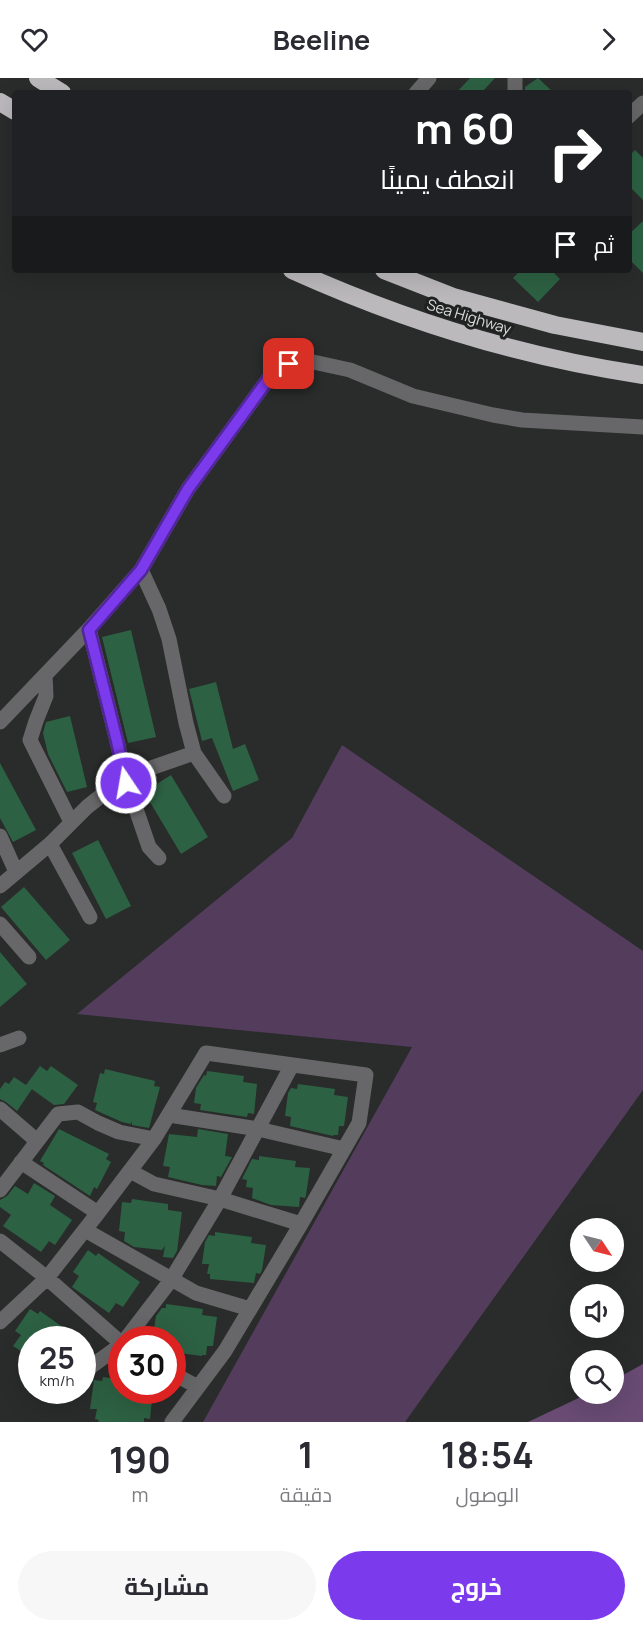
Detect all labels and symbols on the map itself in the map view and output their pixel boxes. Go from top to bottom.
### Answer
street label: Sea Highway [424,294,514,339]
pin [263,338,314,389]
position arrow [94,751,158,815]
north arrow [570,1218,624,1272]
speed limit sign: 30 [108,1326,186,1404]

